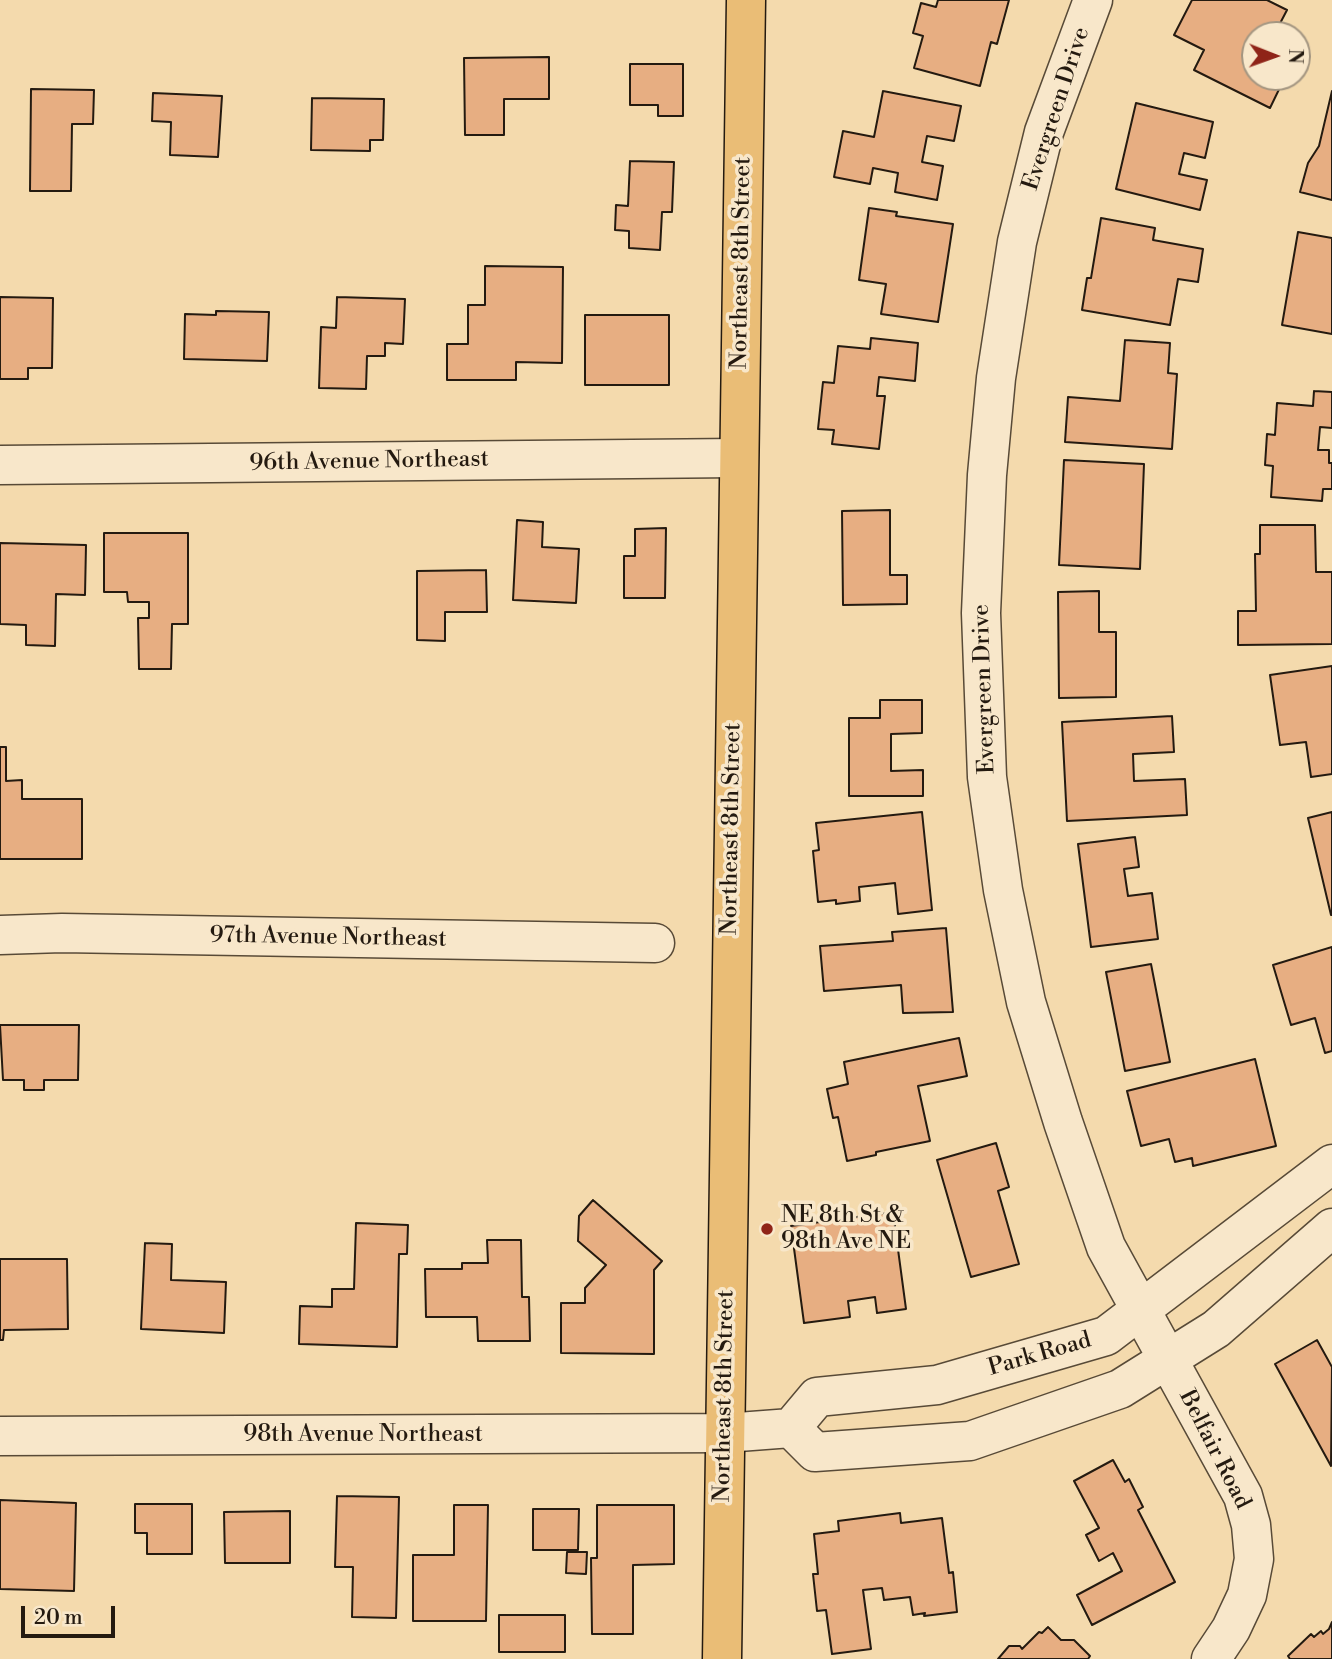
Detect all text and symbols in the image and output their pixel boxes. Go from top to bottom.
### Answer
north arrow [1241,21,1311,91]
street label: Evergreen Drive [1018,24,1096,194]
text: N [1283,49,1307,64]
street label: Northeast 8th Street [726,157,758,369]
street label: 96th Avenue Northeast [249,446,489,478]
street label: Evergreen Drive [968,604,1002,774]
street label: Northeast 8th Street [716,723,748,935]
street label: 97th Avenue Northeast [209,922,447,954]
place label: NE 8th St & 98th Ave NE [781,1202,911,1256]
marker: NE 8th St & 98th Ave NE [759,1221,775,1237]
street label: Northeast 8th Street [709,1290,741,1502]
street label: Park Road [985,1327,1095,1383]
street label: Belfair Road [1172,1386,1256,1514]
street label: 98th Avenue Northeast [243,1421,483,1449]
scale bar [24,1592,119,1636]
text: 20 m [34,1605,83,1631]

